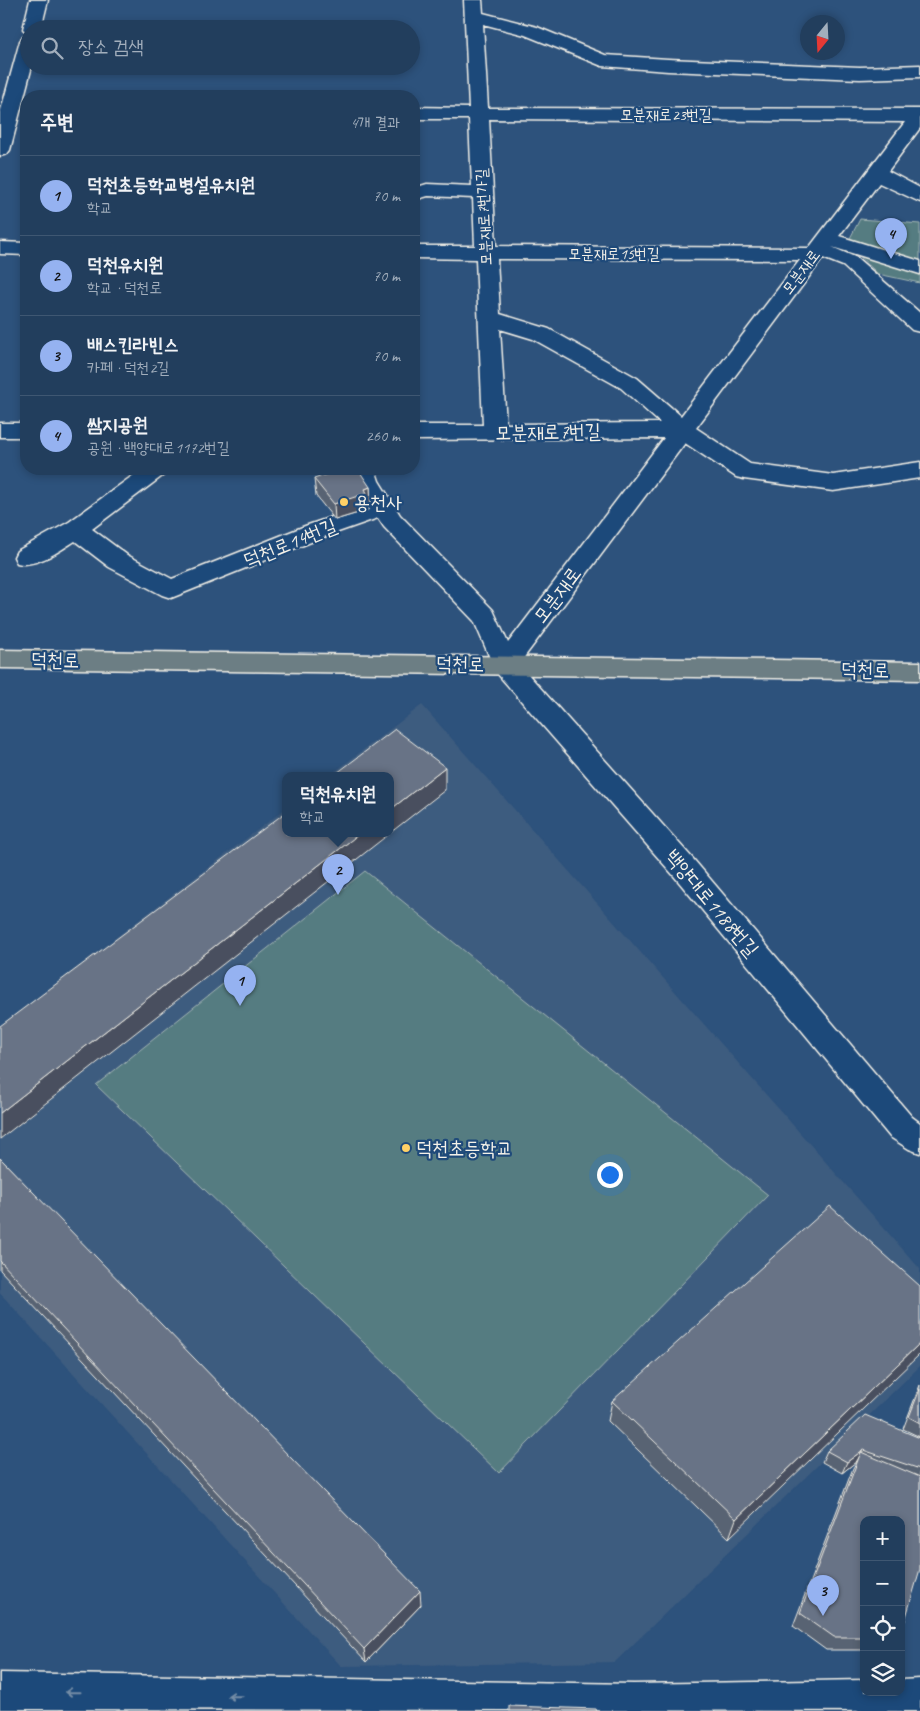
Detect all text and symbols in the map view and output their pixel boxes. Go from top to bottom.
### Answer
north arrow [800,15,845,60]
search box [20,20,420,75]
icon: search [38,34,66,62]
text: 장소 검색 [78,35,144,59]
street label: 모분재로23번길 [620,105,712,125]
text: 주변 [40,109,74,135]
text: 4개 결과 [350,113,400,133]
street label: 모분재로7번가길 [471,168,497,266]
text: 덕천초등학교병설유치원 [87,173,255,197]
text: 1 [52,186,60,206]
text: 70 m [373,186,400,206]
text: 학교 [87,198,113,218]
pin: 4 [875,218,907,259]
street label: 모분재로15번길 [568,244,660,264]
street label: 모분재로 [778,245,824,299]
text: 덕천유치원 [87,253,163,277]
text: 2 [52,266,60,286]
text: 70 m [373,266,400,286]
text: 학교 · 덕천로 [87,278,162,298]
text: 배스킨라빈스 [87,333,179,357]
text: 3 [52,346,60,366]
text: 70 m [373,346,400,366]
text: 카페 · 덕천2길 [87,358,169,378]
text: 쌈지공원 [87,413,148,437]
street label: 모분재로7번길 [495,419,601,445]
text: 4 [52,426,60,446]
text: 260 m [366,426,400,446]
text: 공원 · 백양대로1172번길 [87,438,230,458]
place label: 용천사 [354,490,402,515]
marker: 용천사 [338,496,350,508]
street label: 덕천로14번길 [240,513,340,573]
street label: 모분재로 [528,562,586,628]
street label: 덕천로 [31,647,79,673]
street label: 덕천로 [436,651,484,677]
street label: 덕천로 [841,657,889,683]
popup [282,772,394,837]
text: 덕천유치원 [300,782,376,806]
text: 학교 [300,807,326,827]
street label: 백양대로1188번길 [660,844,764,962]
pin: 2 [322,854,354,895]
pin: 1 [224,965,256,1006]
place label: 덕천초등학교 [416,1136,513,1161]
marker: 덕천초등학교 [400,1142,412,1154]
your location [597,1162,623,1188]
map controls [860,1516,905,1696]
button: + [860,1516,905,1561]
button: − [860,1561,905,1606]
pin: 3 [807,1575,839,1616]
button: locate [860,1606,905,1651]
button: layers [860,1651,905,1696]
one-way arrow [65,1688,81,1697]
one-way arrow [227,1691,244,1701]

